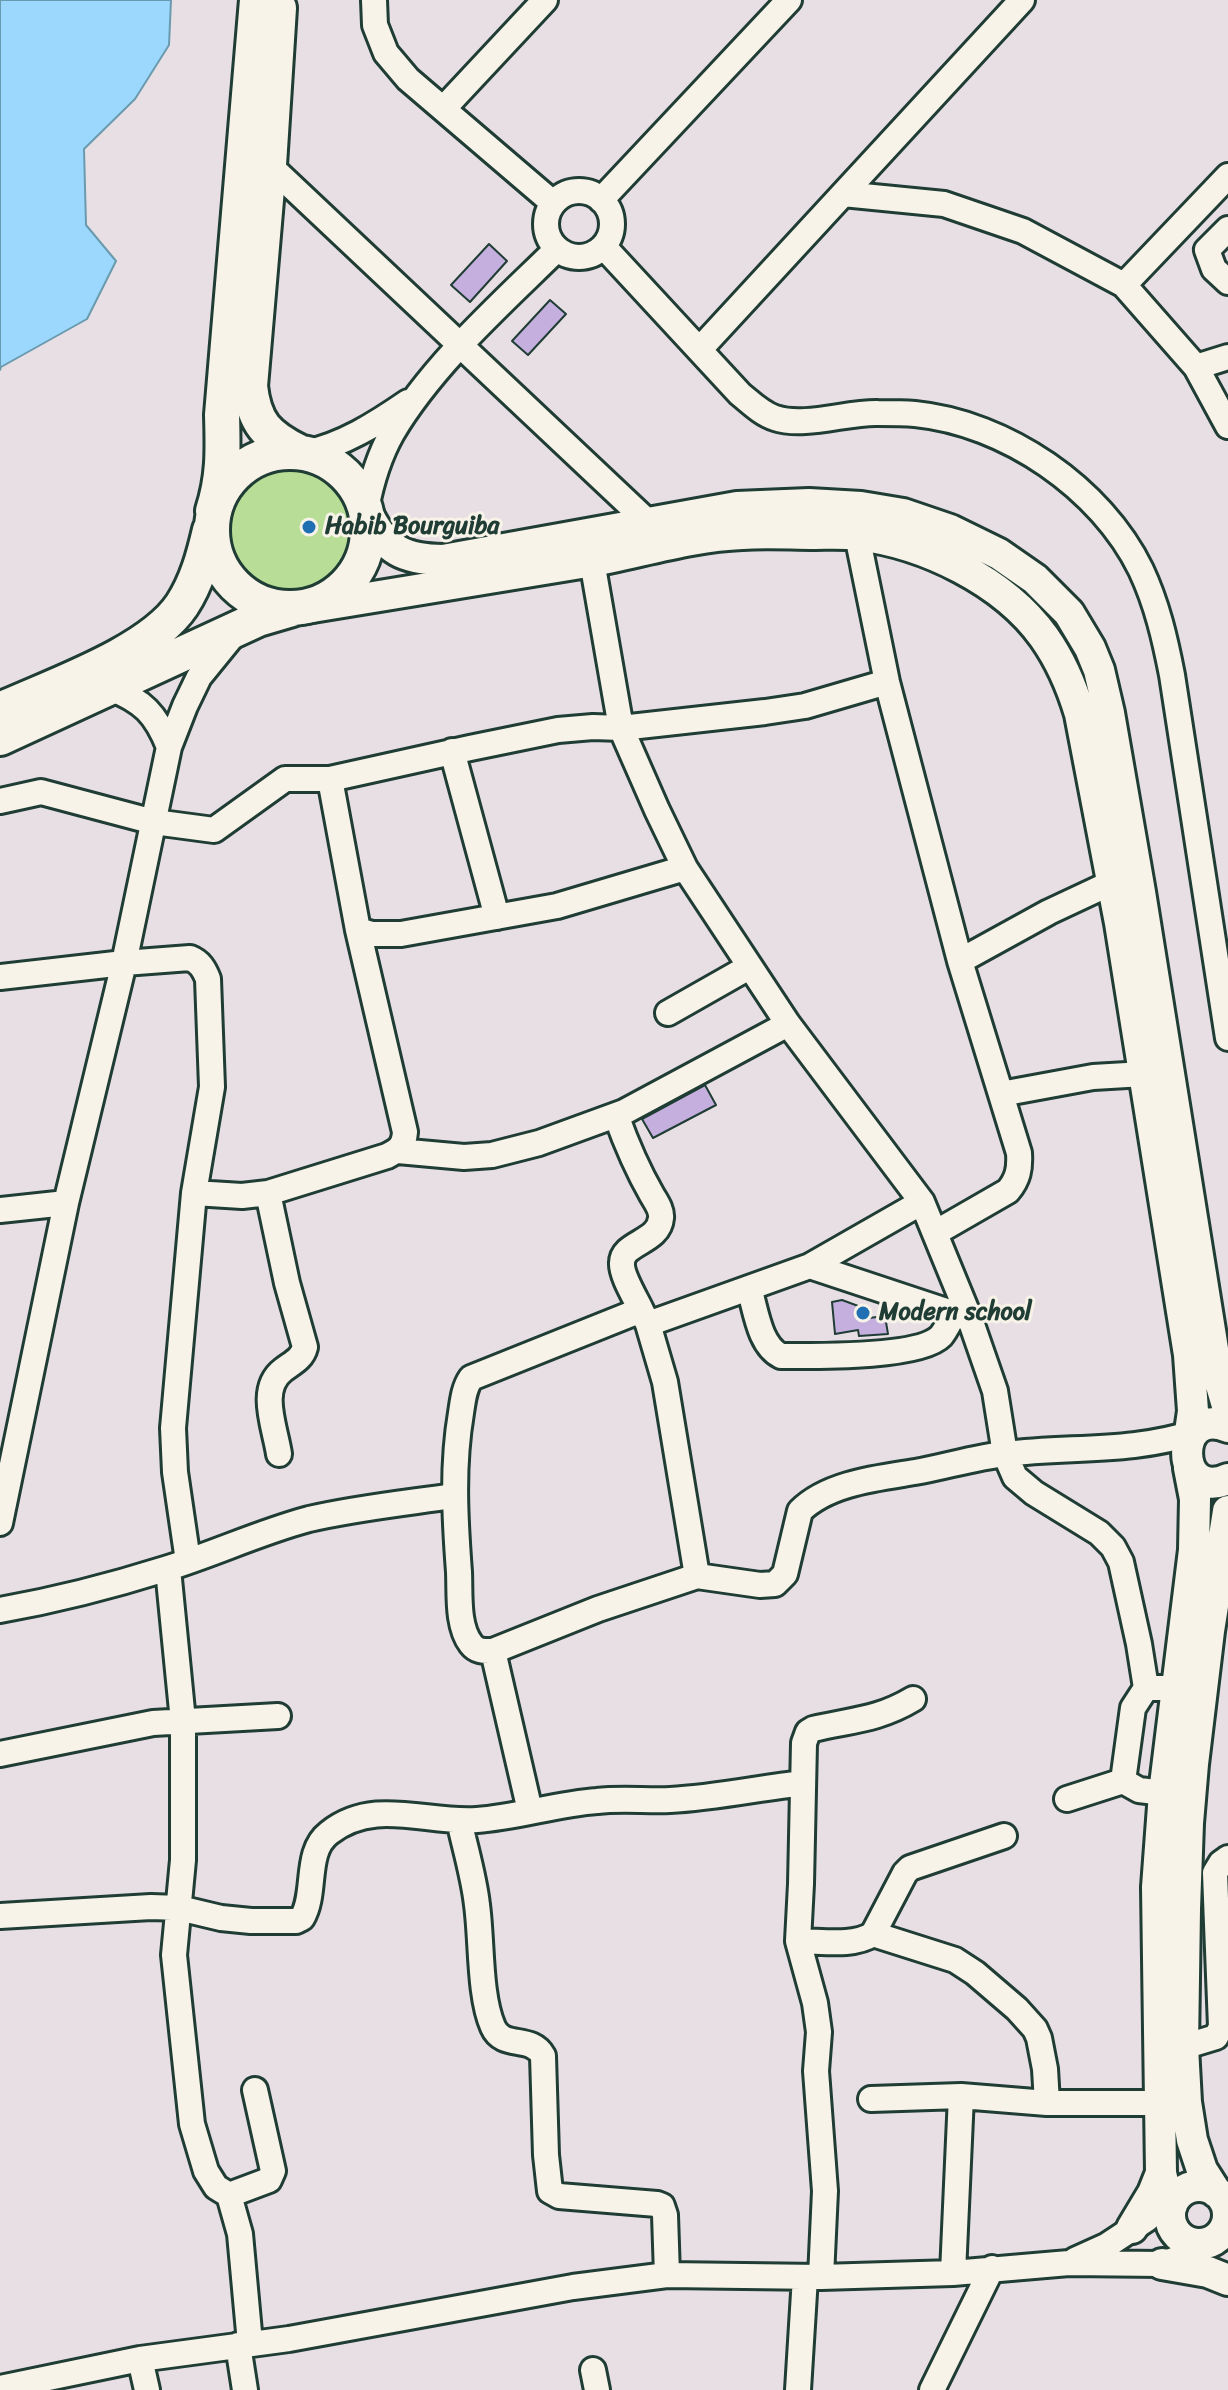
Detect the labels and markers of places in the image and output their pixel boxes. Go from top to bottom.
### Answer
place label: Habib Bourguiba [325,513,499,541]
marker: Habib Bourguiba [300,518,318,536]
place label: Modern school [879,1299,1032,1327]
marker: Modern school [854,1304,872,1322]

